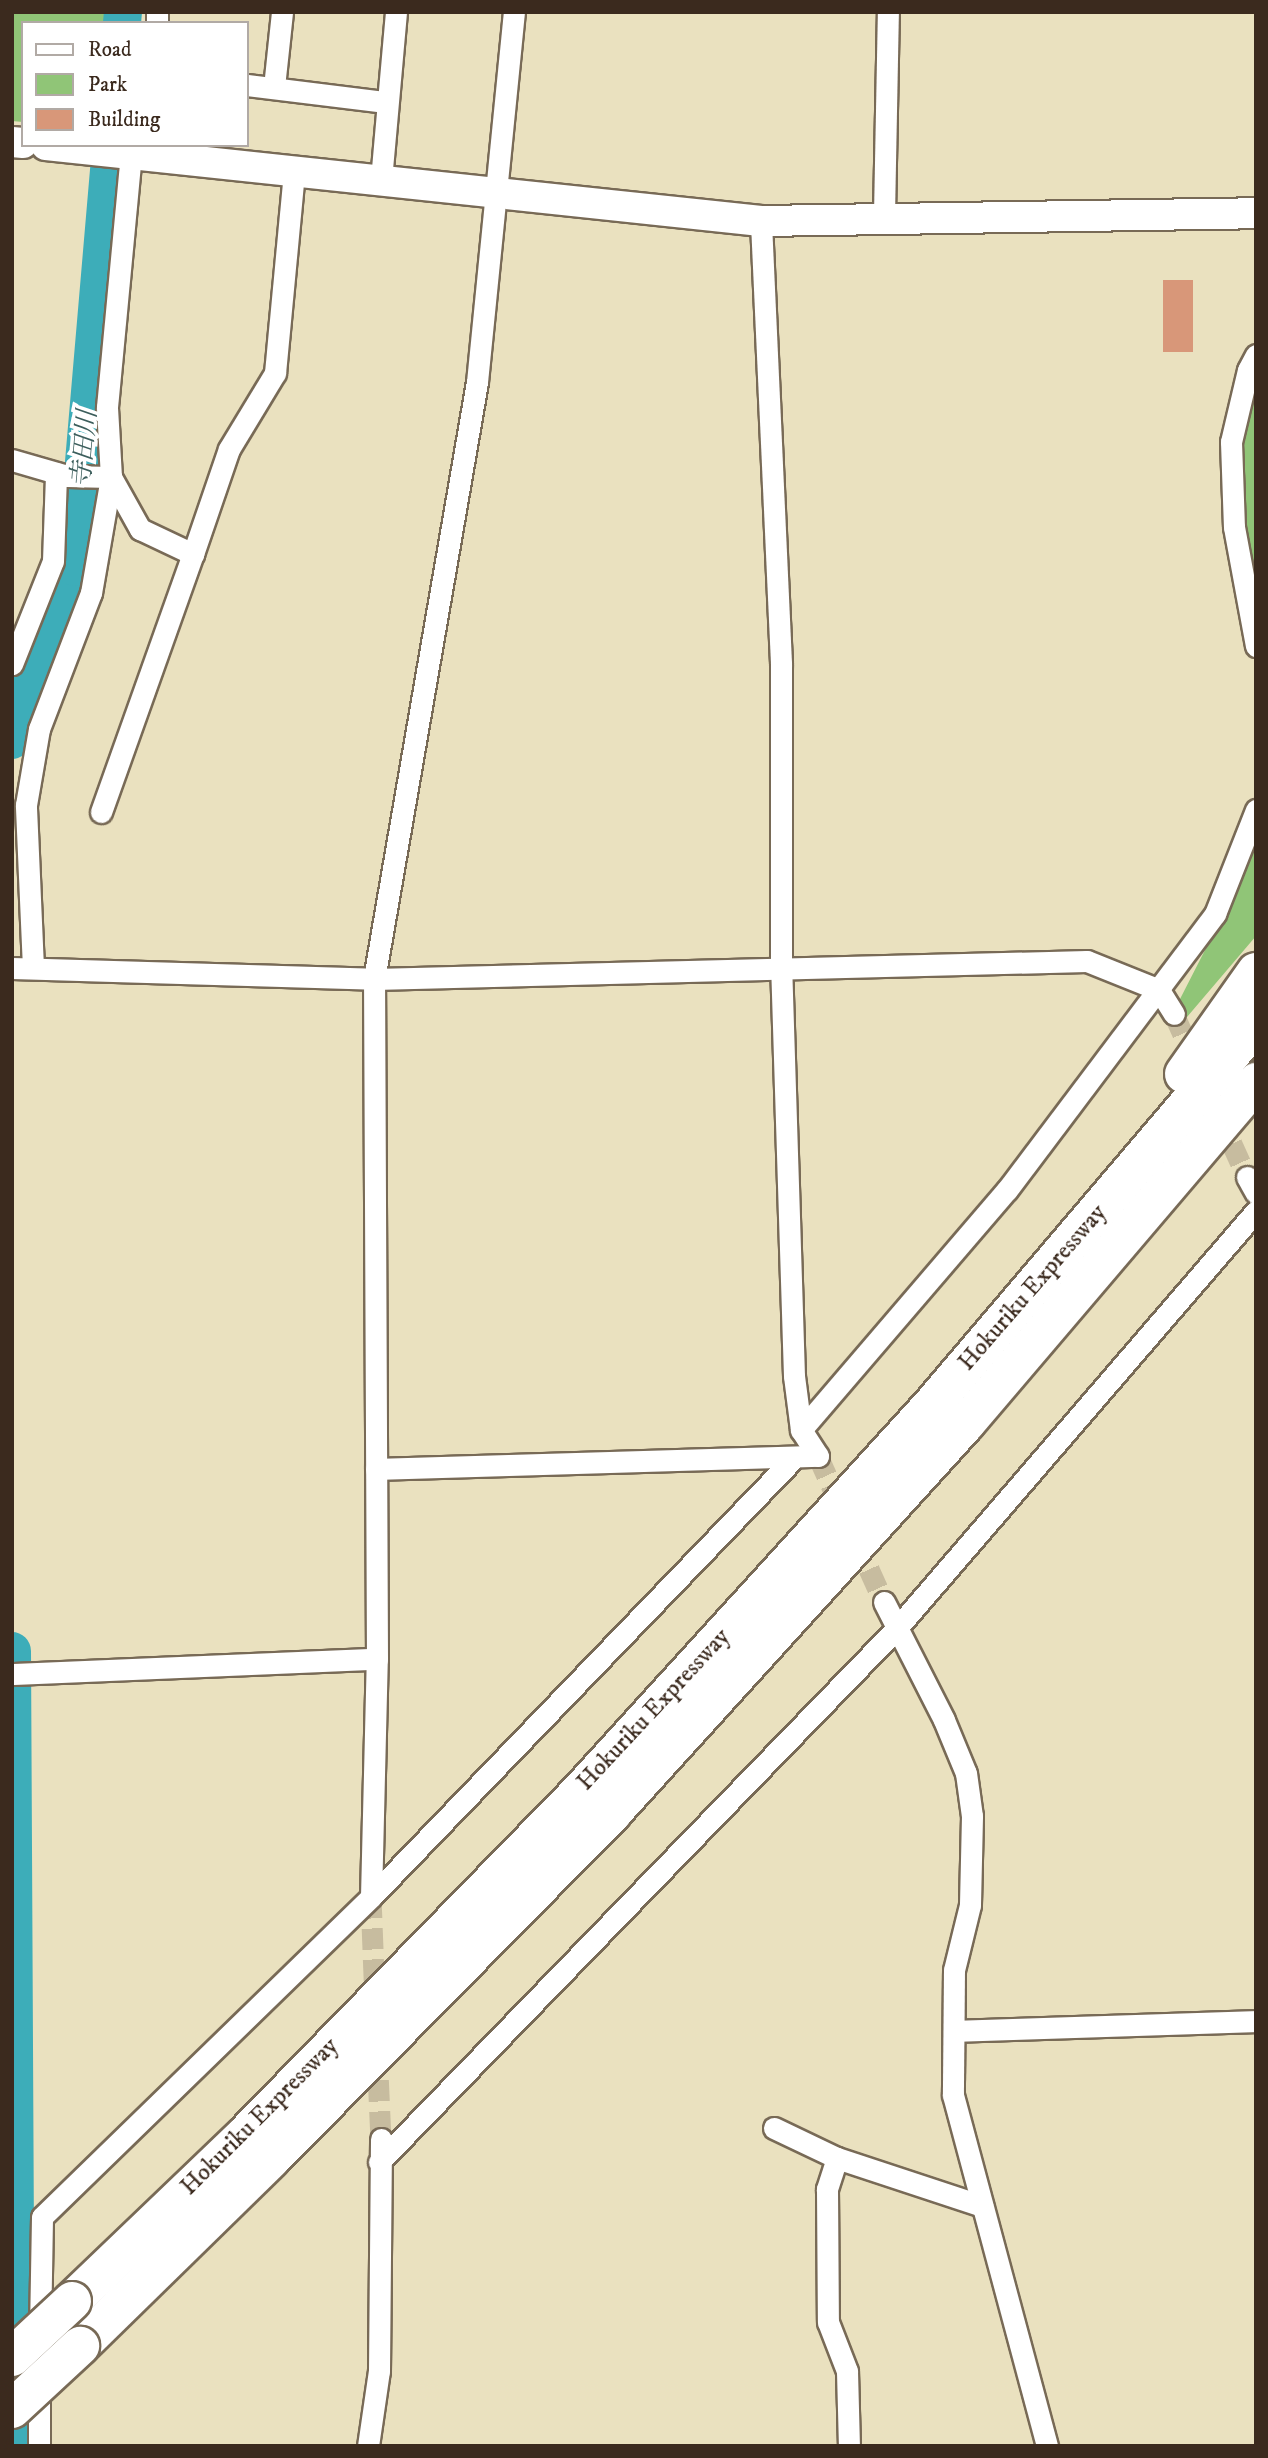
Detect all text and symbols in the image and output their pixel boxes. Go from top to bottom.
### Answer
legend [21,21,248,147]
text: Road [88,37,132,63]
text: Park [88,72,127,98]
text: Building [88,107,160,133]
water label: 寺田川 [66,409,104,489]
street label: Hokuriku Expressway [953,1199,1113,1377]
street label: Hokuriku Expressway [572,1623,736,1797]
street label: Hokuriku Expressway [175,2032,345,2202]

